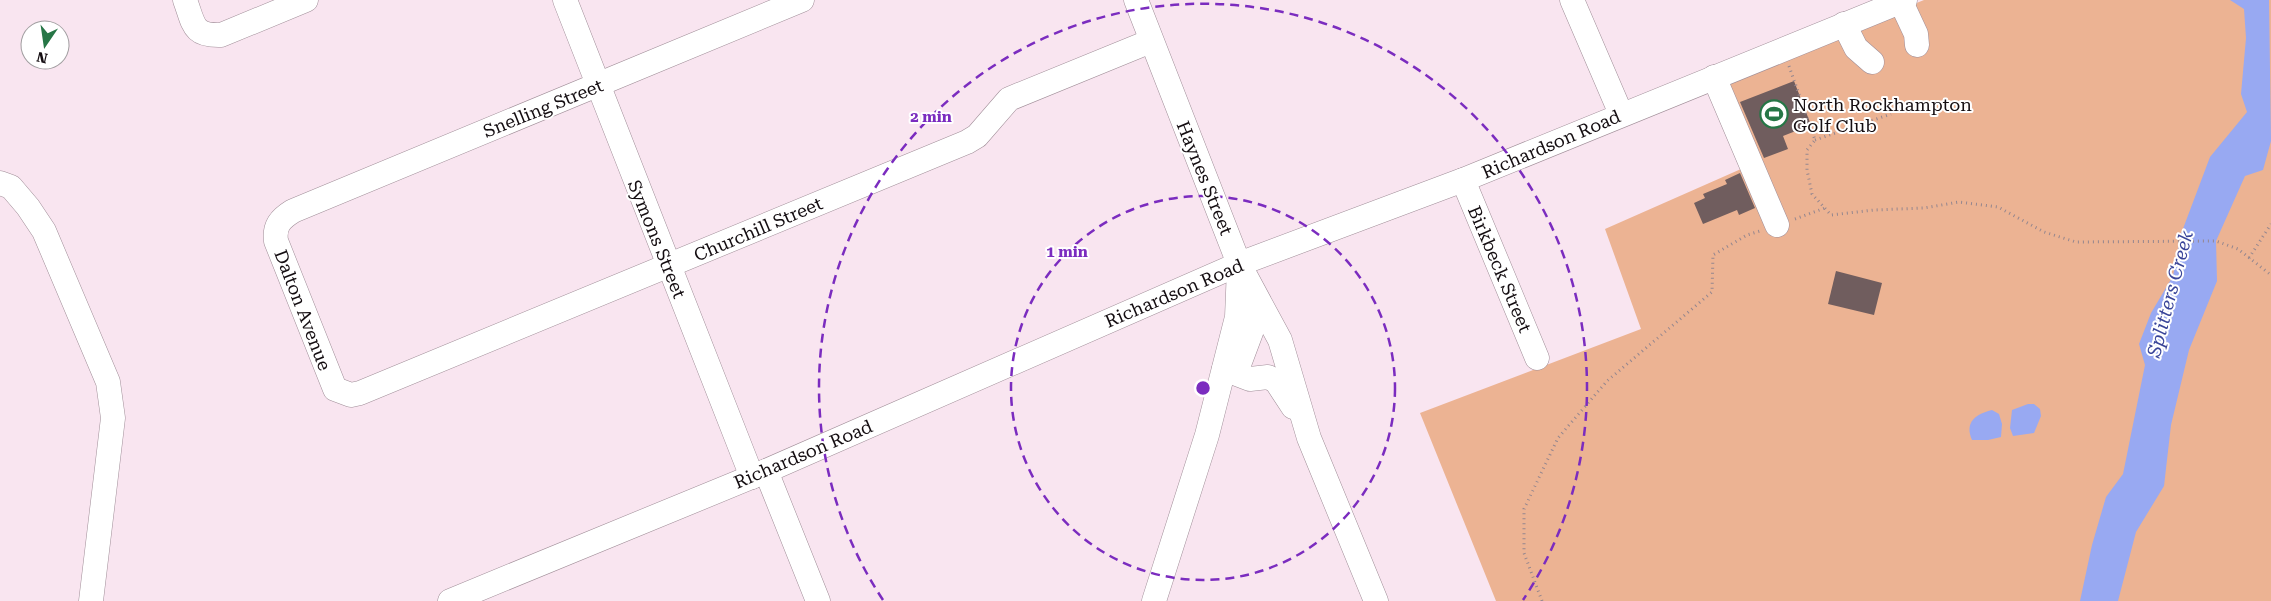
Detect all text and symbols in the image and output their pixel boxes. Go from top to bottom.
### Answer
north arrow [20,20,70,70]
text: N [35,49,49,67]
street label: Snelling Street [480,74,606,142]
place label: North Rockhampton Golf Club [1793,94,1972,136]
sports icon: North Rockhampton Golf Club [1759,99,1789,129]
street label: Richardson Road [1479,105,1624,183]
text: 2 min [910,108,952,126]
street label: Haynes Street [1173,118,1238,238]
street label: Symons Street [624,177,690,301]
street label: Churchill Street [691,192,826,266]
street label: Birkbeck Street [1464,203,1536,336]
water label: Splitters Creek [2142,227,2198,361]
text: 1 min [1046,243,1088,261]
street label: Dalton Avenue [270,247,336,373]
street label: Richardson Road [1102,254,1247,332]
centre of rings [1194,379,1212,397]
street label: Richardson Road [731,415,876,493]

